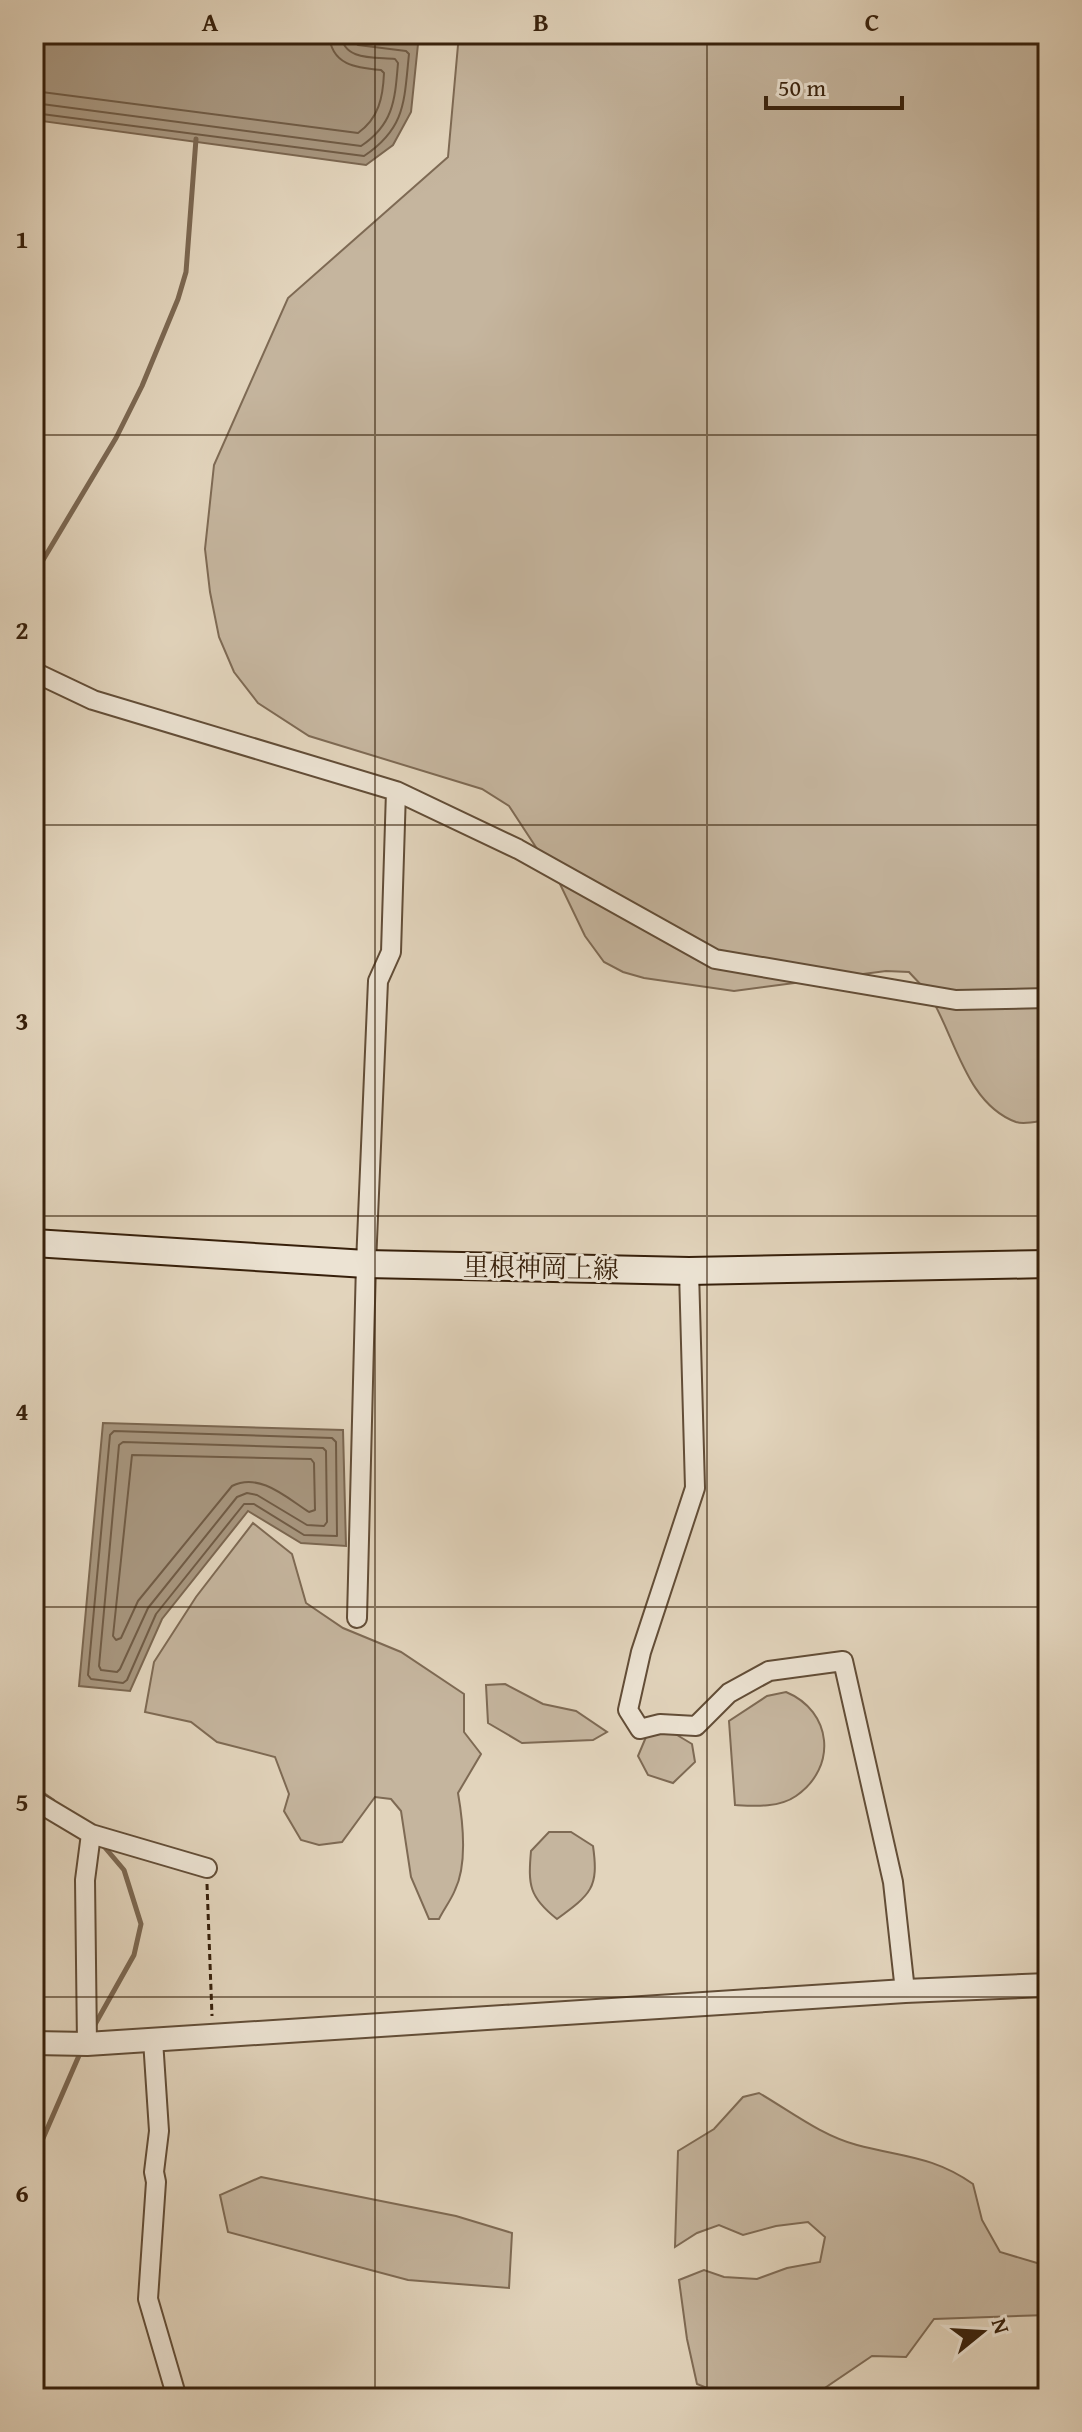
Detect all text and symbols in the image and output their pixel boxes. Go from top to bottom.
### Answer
text: A [202,2,219,41]
text: B [533,2,549,41]
text: C [865,2,879,41]
scale bar [766,60,902,110]
text: 50 m [778,70,826,105]
text: 1 [15,219,29,258]
text: 2 [15,610,29,649]
text: 3 [15,1001,29,1040]
street label: 里根神岡上線 [463,1247,619,1288]
text: 4 [15,1391,29,1430]
text: 5 [15,1782,29,1821]
text: 6 [15,2173,29,2212]
north arrow [942,2292,1022,2372]
text: N [984,2314,1019,2338]

